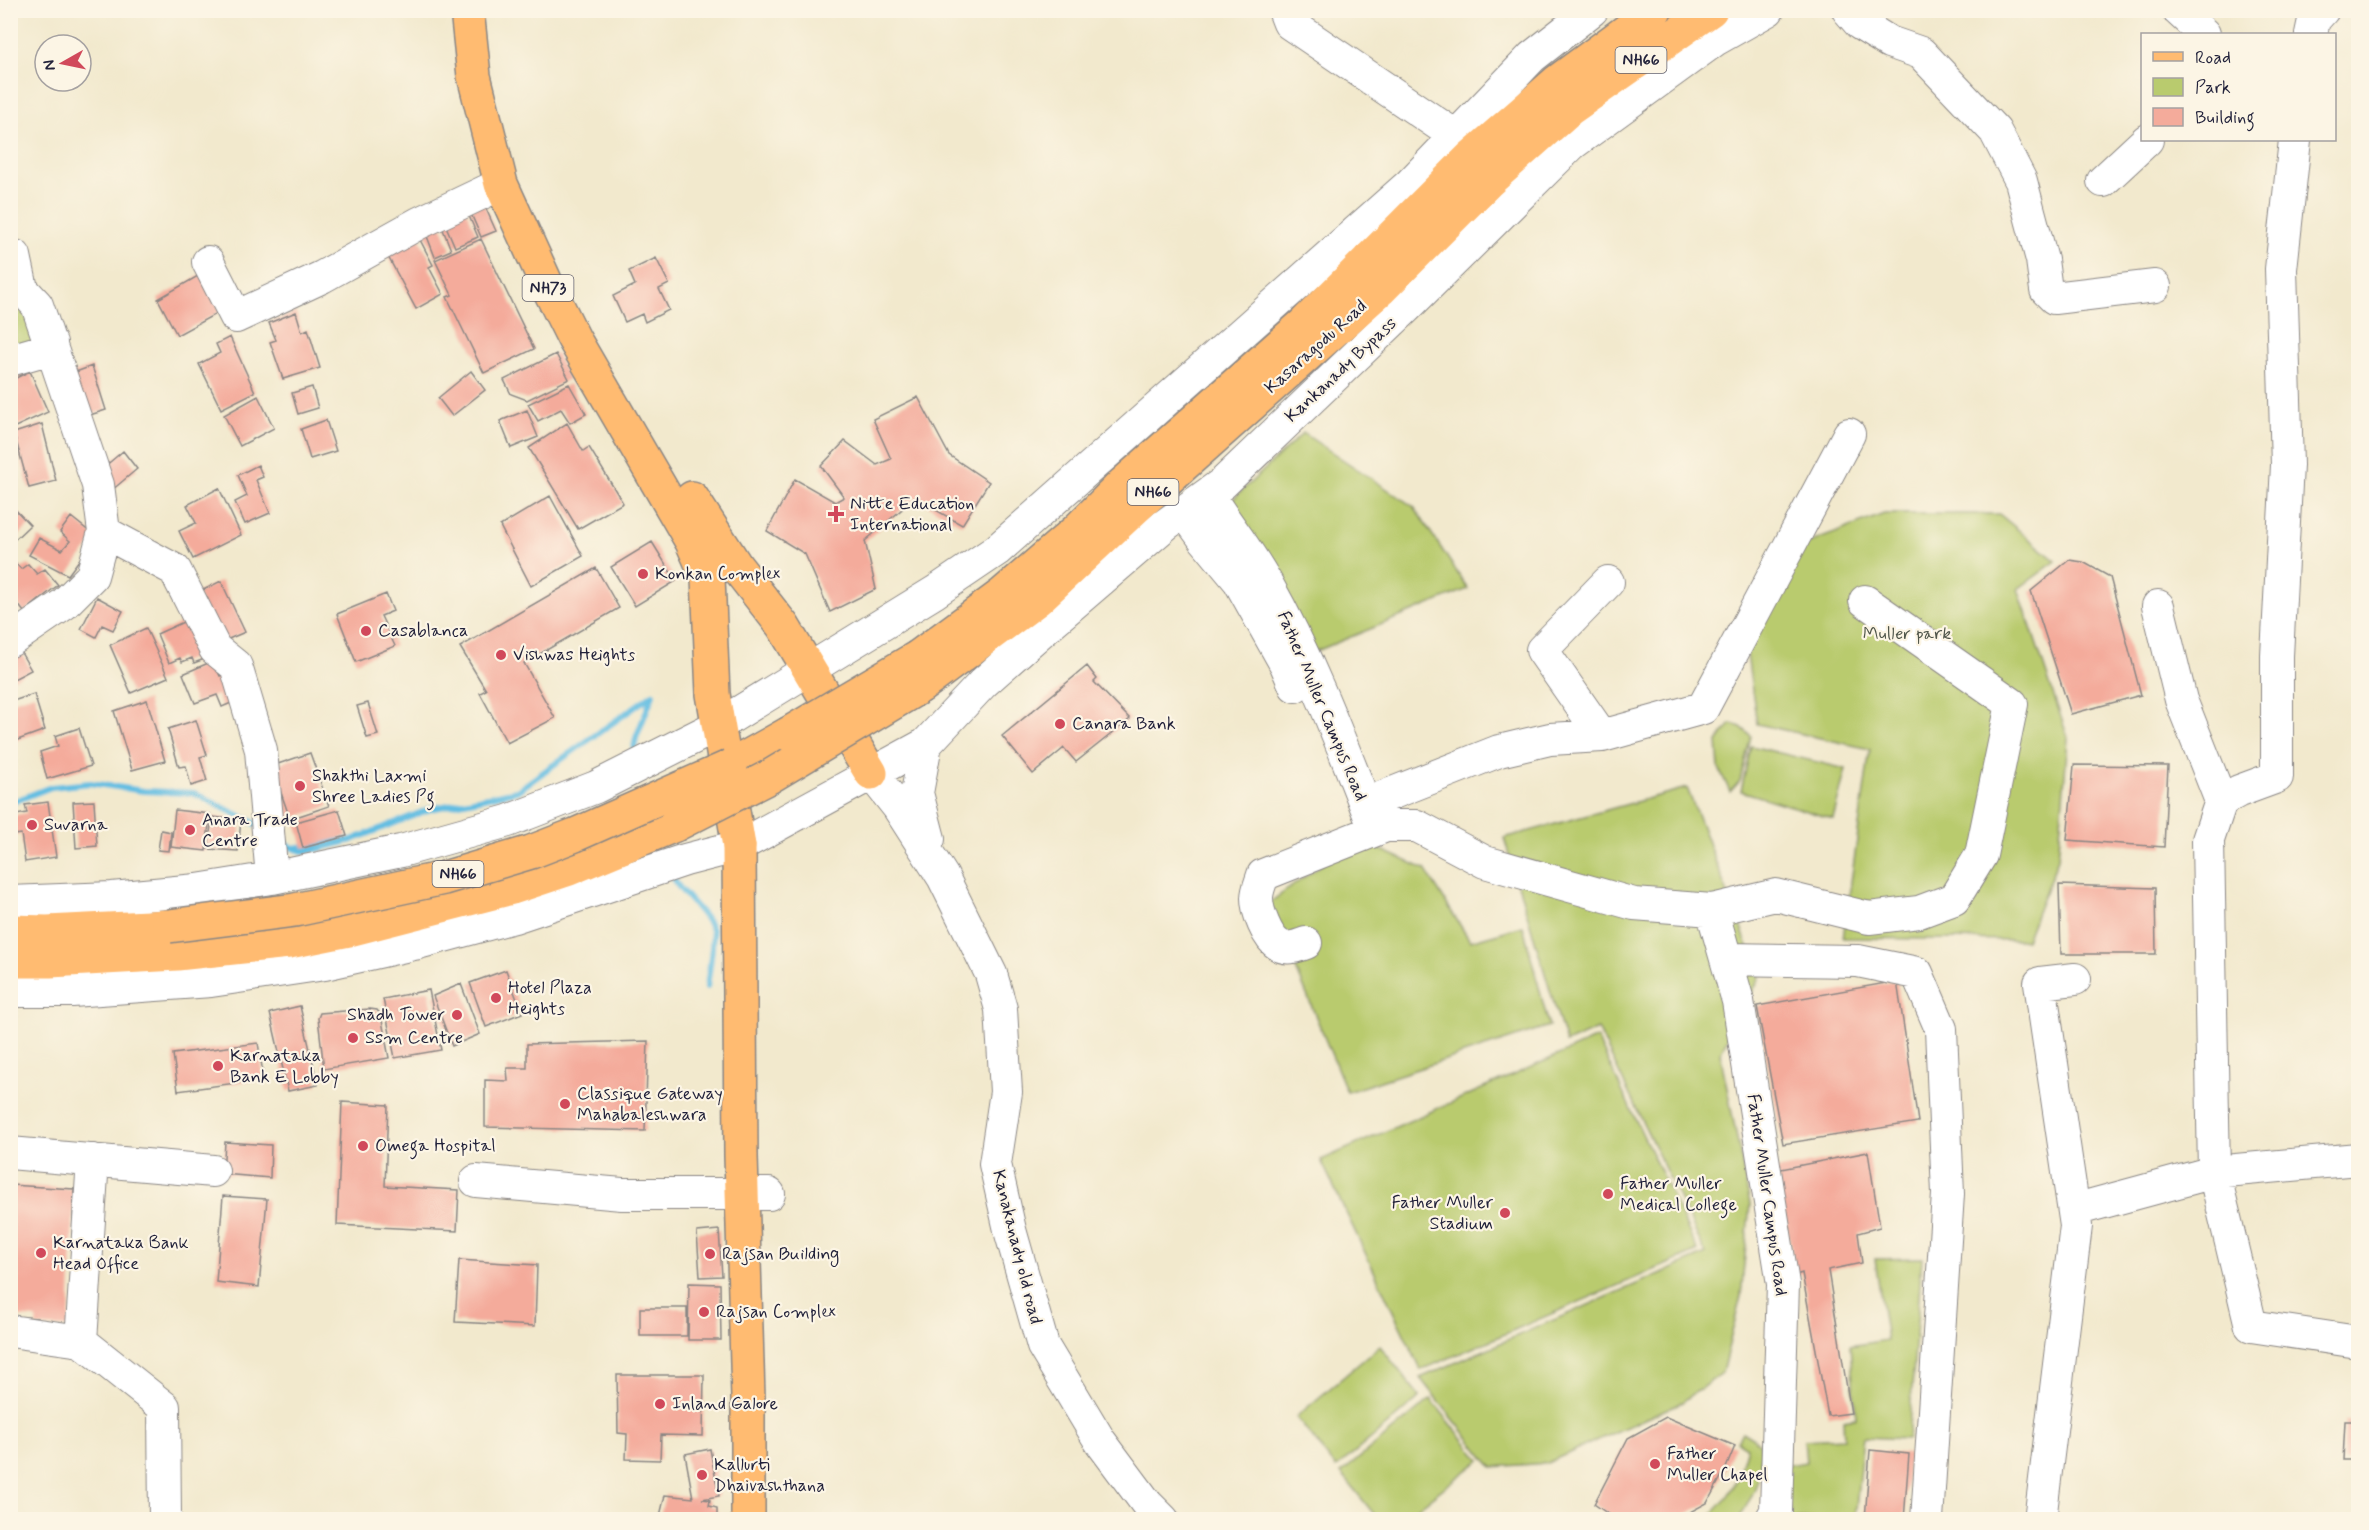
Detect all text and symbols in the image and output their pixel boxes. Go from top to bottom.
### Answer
north arrow [33,33,93,93]
legend [2141,33,2336,141]
text: Road [2195,46,2231,70]
road number: NH66 [1616,47,1666,73]
text: N [38,58,61,72]
text: Park [2195,76,2231,100]
text: Building [2195,106,2255,132]
road number: NH73 [522,275,574,301]
street label: Kasaragodu Road [1260,295,1372,399]
street label: Kankanady Bypass [1280,312,1402,428]
road number: NH66 [1128,479,1178,505]
place label: Nitte Education International [850,492,974,537]
marker: Nitte Education International [827,505,845,523]
place label: Konkan Complex [655,562,781,586]
marker: Konkan Complex [636,567,650,581]
street label: Father Muller Campus Road [1271,608,1373,804]
place label: Casablanca [378,619,468,643]
park label: Muller park [1863,622,1951,646]
marker: Casablanca [359,624,373,638]
place label: Vishwas Heights [513,643,635,667]
marker: Vishwas Heights [494,648,508,662]
place label: Canara Bank [1072,712,1176,736]
marker: Canara Bank [1053,717,1067,731]
place label: Shakthi Laxmi Shree Ladies Pg [312,764,435,811]
marker: Shakthi Laxmi Shree Ladies Pg [293,779,307,793]
place label: Anara Trade Centre [202,808,298,853]
place label: Suvarna [44,813,108,837]
marker: Suvarna [25,818,39,832]
marker: Anara Trade Centre [183,823,197,837]
road number: NH66 [432,861,484,887]
place label: Hotel Plaza Heights [508,976,592,1021]
marker: Hotel Plaza Heights [489,991,503,1005]
place label: Shadh Tower [347,1003,445,1027]
marker: Shadh Tower [450,1008,464,1022]
place label: Ssm Centre [365,1026,463,1050]
marker: Ssm Centre [346,1031,360,1045]
place label: Karnataka Bank E Lobby [230,1044,339,1089]
marker: Karnataka Bank E Lobby [211,1059,225,1073]
place label: Classique Gateway Mahabaleshwara [577,1082,723,1127]
street label: Father Muller Campus Road [1741,1092,1793,1298]
marker: Classique Gateway Mahabaleshwara [558,1097,572,1111]
place label: Omega Hospital [375,1134,496,1160]
marker: Omega Hospital [356,1139,370,1153]
street label: Kanakanady old road [986,1167,1048,1327]
place label: Father Muller Medical College [1620,1172,1737,1219]
marker: Father Muller Medical College [1601,1187,1615,1201]
place label: Father Muller Stadium [1391,1191,1494,1236]
marker: Father Muller Stadium [1498,1206,1512,1220]
place label: Karnataka Bank Head Office [53,1231,189,1276]
place label: Rajsan Building [722,1242,839,1267]
marker: Karnataka Bank Head Office [34,1246,48,1260]
marker: Rajsan Building [703,1247,717,1261]
place label: Rajsan Complex [716,1300,836,1324]
marker: Rajsan Complex [697,1305,711,1319]
place label: Inland Galore [672,1392,778,1416]
marker: Inland Galore [653,1397,667,1411]
place label: Father Muller Chapel [1667,1442,1768,1487]
place label: Kallurti Dhaivashthana [714,1453,825,1498]
marker: Father Muller Chapel [1648,1457,1662,1471]
marker: Kallurti Dhaivashthana [695,1468,709,1482]

